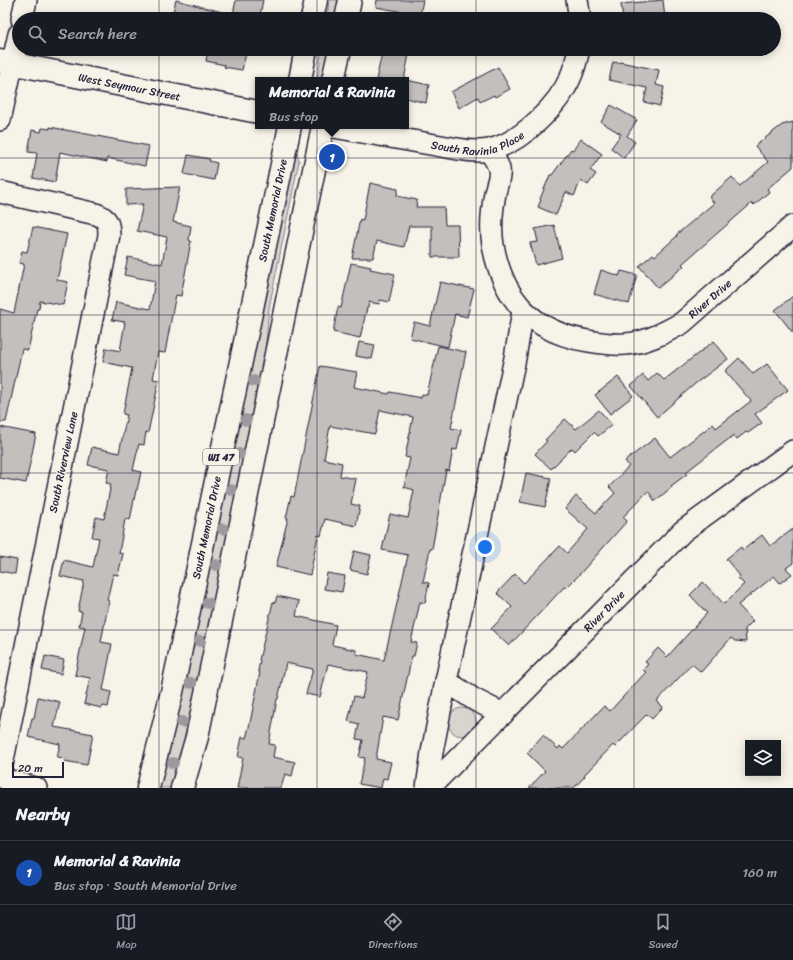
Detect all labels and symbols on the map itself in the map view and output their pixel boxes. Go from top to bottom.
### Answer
street label: West Seymour Street [77,68,182,107]
street label: South Ravinia Place [430,126,529,161]
pin: 1 [319,142,345,172]
street label: South Memorial Drive [253,157,293,264]
street label: River Drive [684,274,737,324]
street label: South Riverview Lane [43,409,84,514]
road number: WI 47 [203,449,239,465]
street label: South Memorial Drive [187,474,227,581]
your location [475,537,495,557]
street label: River Drive [579,586,630,637]
scale bar [12,760,64,779]

